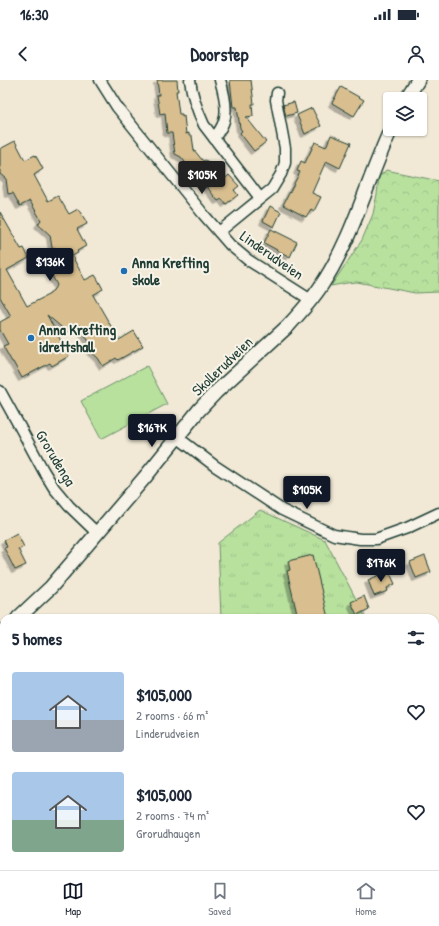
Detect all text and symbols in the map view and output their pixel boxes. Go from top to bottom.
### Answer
text: 16:30 [20,4,48,25]
text: Doorstep [191,42,248,67]
icon: back [12,43,34,65]
icon: person [405,43,427,65]
map controls [383,92,427,136]
button: layers [383,92,427,136]
pin: $105K [174,161,230,195]
text: $105K [187,165,217,183]
street label: Linderudveien [236,225,308,285]
pin: $136K [22,248,78,282]
text: $136K [35,252,65,270]
place label: Anna Krefting skole [132,252,209,290]
marker: Anna Krefting skole [119,266,129,276]
place label: Anna Krefting idrettshall [39,319,116,357]
street label: Skollerudveien [187,331,257,400]
marker: Anna Krefting idrettshall [26,333,36,343]
pin: $167K [124,414,180,448]
text: $167K [137,418,167,436]
street label: Grorudenga [31,426,81,490]
pin: $105K [279,476,335,510]
text: $105K [292,480,322,498]
pin: $176K [353,549,409,583]
text: $176K [366,553,396,571]
text: 5 homes [12,627,62,650]
icon: filters [405,627,427,649]
text: $105,000 [136,683,192,706]
icon: home [44,688,92,736]
icon: heart [405,701,427,723]
text: 2 rooms · 66 m² [136,706,208,724]
text: Linderudveien [136,724,199,742]
text: $105,000 [136,783,192,806]
icon: home [44,788,92,836]
icon: heart [405,801,427,823]
text: 2 rooms · 74 m² [136,806,209,824]
text: Grorudhaugen [136,824,200,842]
tab: Map [62,880,84,918]
tab: Saved [208,880,231,918]
tab: Home [355,880,377,918]

